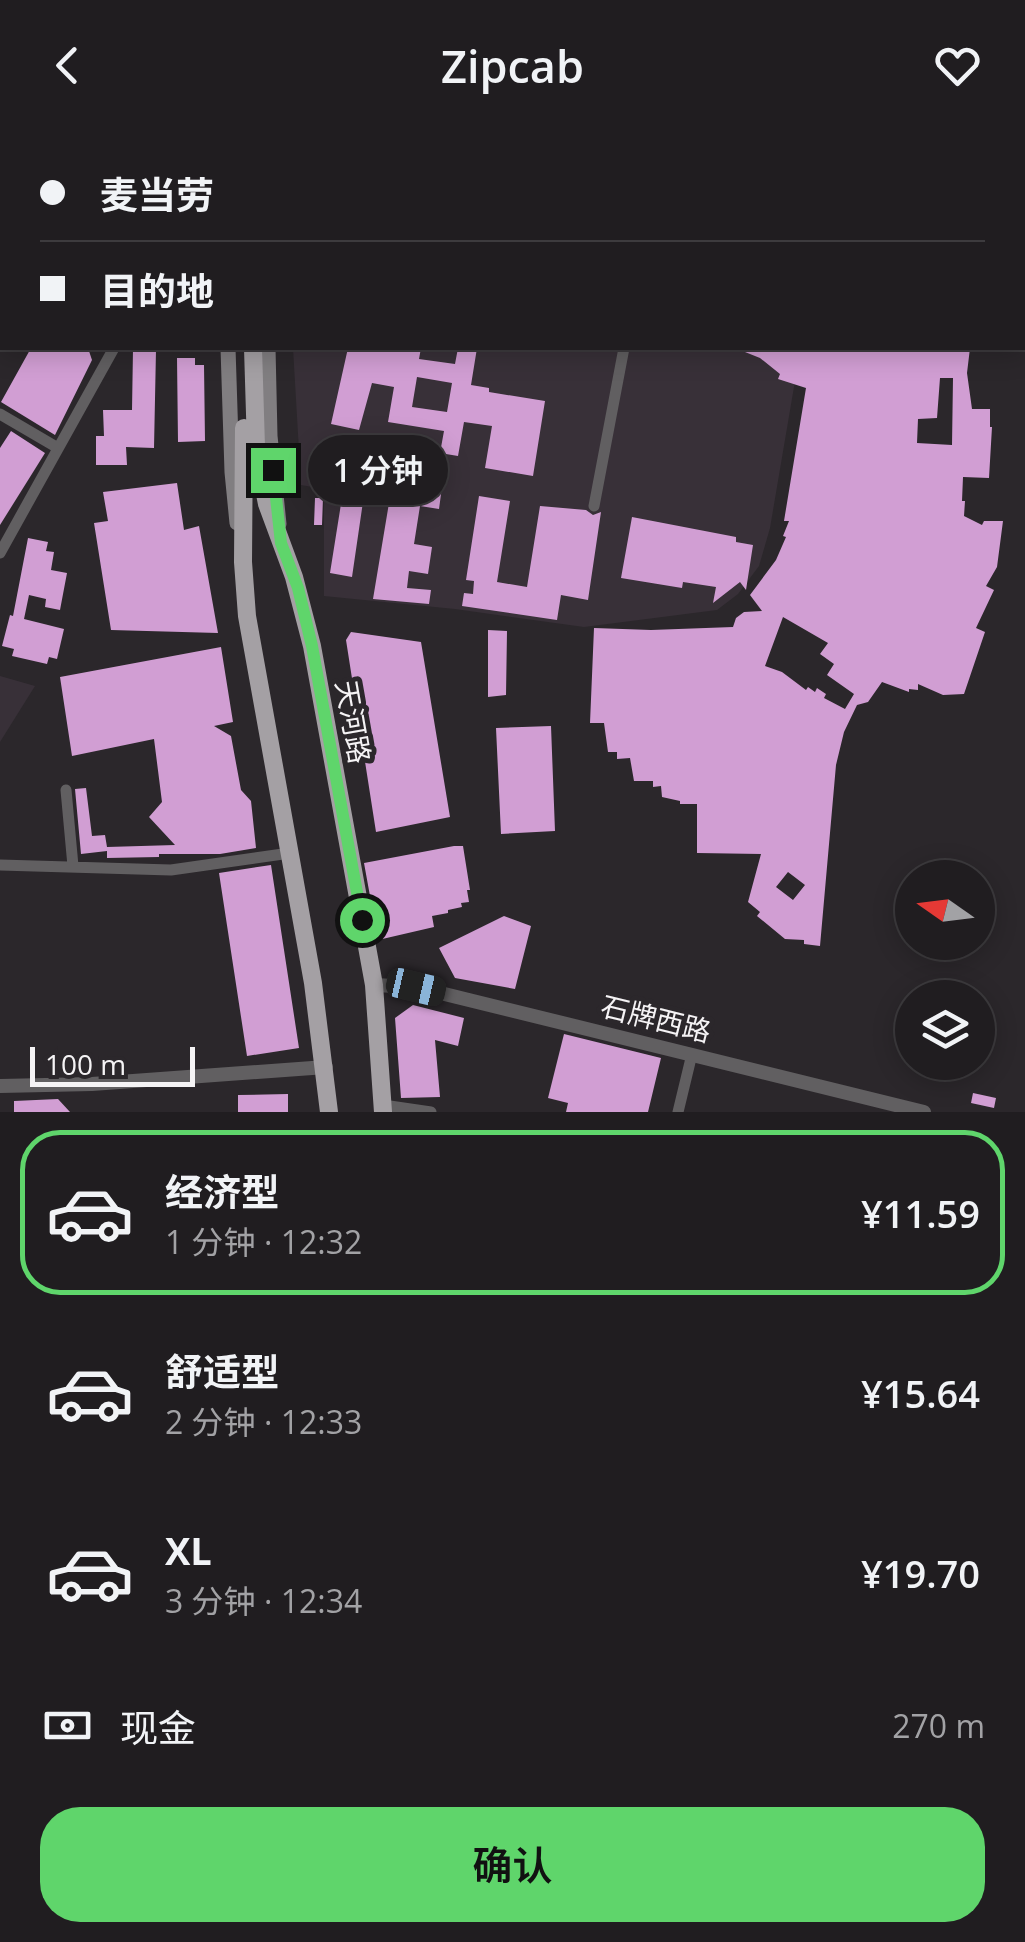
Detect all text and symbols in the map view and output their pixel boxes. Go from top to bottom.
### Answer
text: Zipcab [441,35,584,96]
icon: back [40,38,95,93]
icon: heart [930,38,985,93]
text: 麦当劳 [100,168,214,220]
text: 目的地 [100,264,214,316]
callout: 1 分钟 [308,435,448,505]
route end [251,448,296,493]
text: 1 分钟 [333,448,423,491]
street label: 天河路 [328,677,380,766]
north arrow [895,860,995,960]
map controls [895,860,995,1080]
route start [340,898,385,943]
car [383,966,449,1008]
button: layers [895,980,995,1080]
street label: 石牌西路 [597,986,715,1050]
scale bar [30,1042,195,1086]
text: 100 m [45,1045,126,1083]
text: 经济型 [165,1165,279,1217]
icon: car [45,1168,135,1258]
text: ¥11.59 [861,1187,980,1239]
text: 1 分钟 · 12:32 [165,1220,362,1263]
text: 舒适型 [165,1345,279,1397]
icon: car [45,1348,135,1438]
text: ¥15.64 [861,1367,980,1419]
text: 2 分钟 · 12:33 [165,1400,362,1443]
text: XL [165,1524,212,1576]
icon: car [45,1528,135,1618]
text: ¥19.70 [861,1547,980,1599]
text: 3 分钟 · 12:34 [165,1579,362,1622]
icon: cash [40,1698,95,1753]
text: 现金 [120,1701,196,1753]
text: 270 m [892,1704,985,1747]
button: 确认 [40,1807,985,1922]

